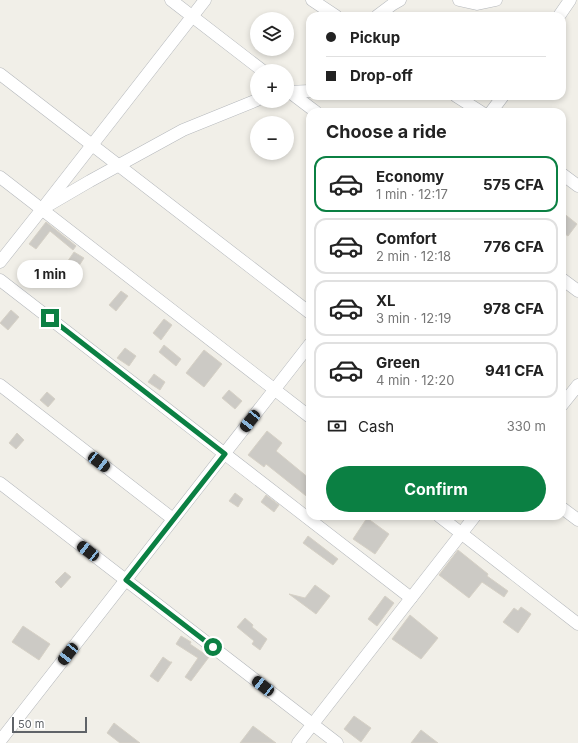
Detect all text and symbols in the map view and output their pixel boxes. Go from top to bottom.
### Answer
map controls [250,12,294,160]
button: layers [250,12,294,56]
text: Pickup [350,28,400,47]
button: + [250,64,294,108]
text: Drop-off [350,66,413,85]
button: − [250,116,294,160]
text: Choose a ride [326,121,447,142]
icon: car [328,166,364,202]
text: Economy [376,167,444,186]
text: 575 CFA [483,175,544,194]
text: 1 min · 12:17 [376,186,448,202]
icon: car [328,228,364,264]
text: Comfort [376,229,437,248]
text: 776 CFA [483,237,544,256]
text: 2 min · 12:18 [376,248,451,264]
callout: 1 min [17,260,83,288]
text: 1 min [34,266,66,282]
icon: car [328,290,364,326]
text: XL [376,291,396,310]
text: 978 CFA [483,299,544,318]
route end [41,309,59,327]
text: 3 min · 12:19 [376,310,451,326]
icon: car [328,352,364,388]
text: Green [376,353,420,372]
text: 941 CFA [485,361,544,380]
text: 4 min · 12:20 [376,372,454,388]
car [238,408,262,434]
icon: cash [326,415,348,437]
text: Cash [358,417,394,436]
text: 330 m [507,418,546,434]
car [86,450,112,474]
button: Confirm [326,466,546,512]
car [75,539,101,563]
route start [204,638,222,656]
car [56,641,80,667]
car [250,674,276,698]
scale bar [12,715,87,734]
text: 50 m [18,717,44,731]

